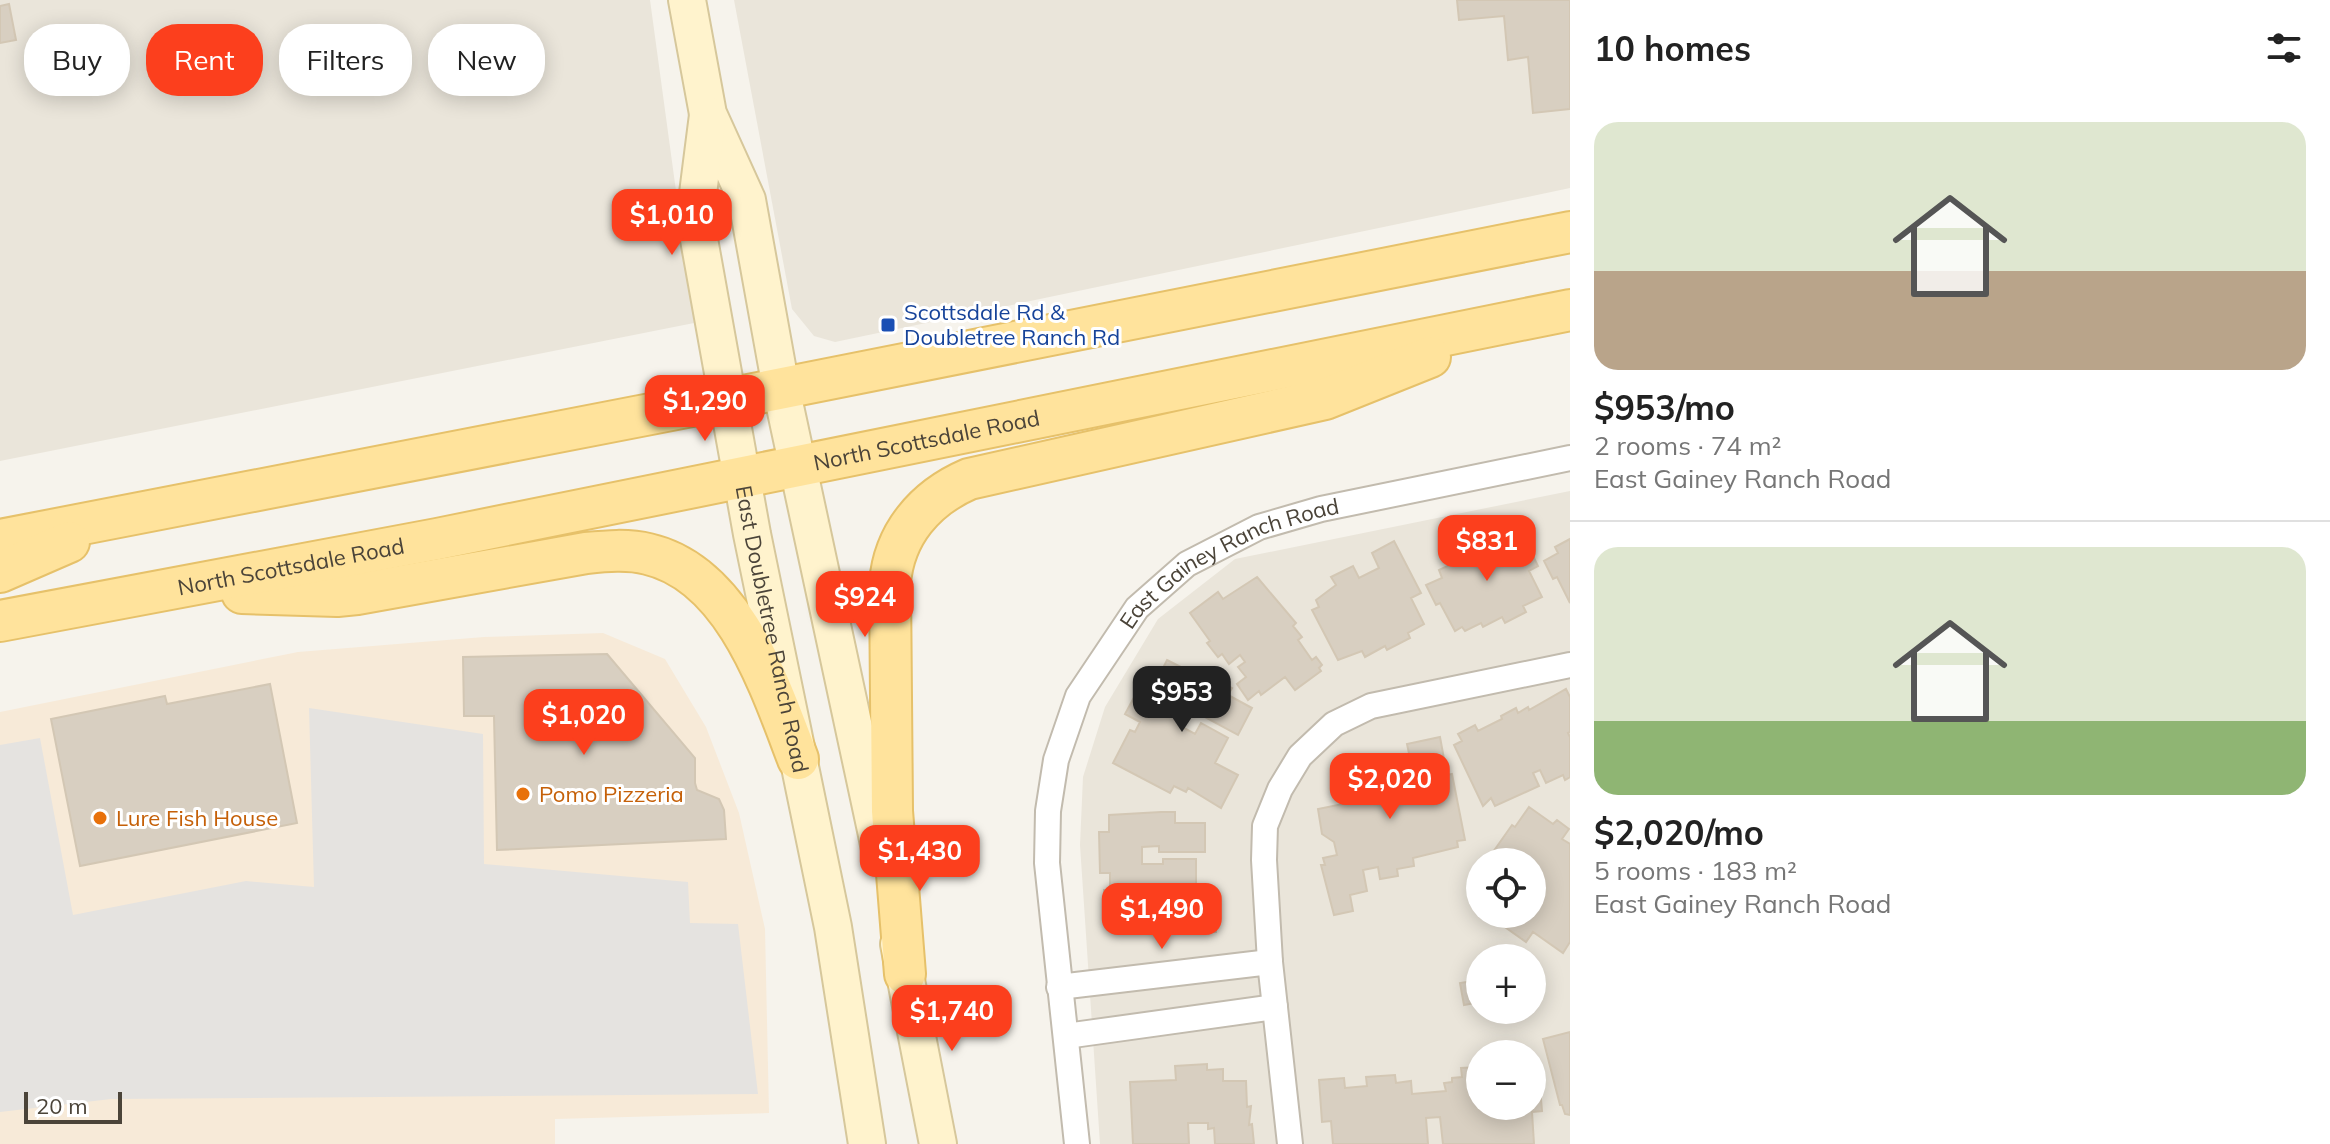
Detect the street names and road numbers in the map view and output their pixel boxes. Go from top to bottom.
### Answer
street label: North Scottsdale Road [811,404,1042,477]
street label: East Doubletree Ranch Road [730,483,815,775]
street label: East Gainey Ranch Road [1113,492,1341,634]
street label: North Scottsdale Road [175,531,407,601]

